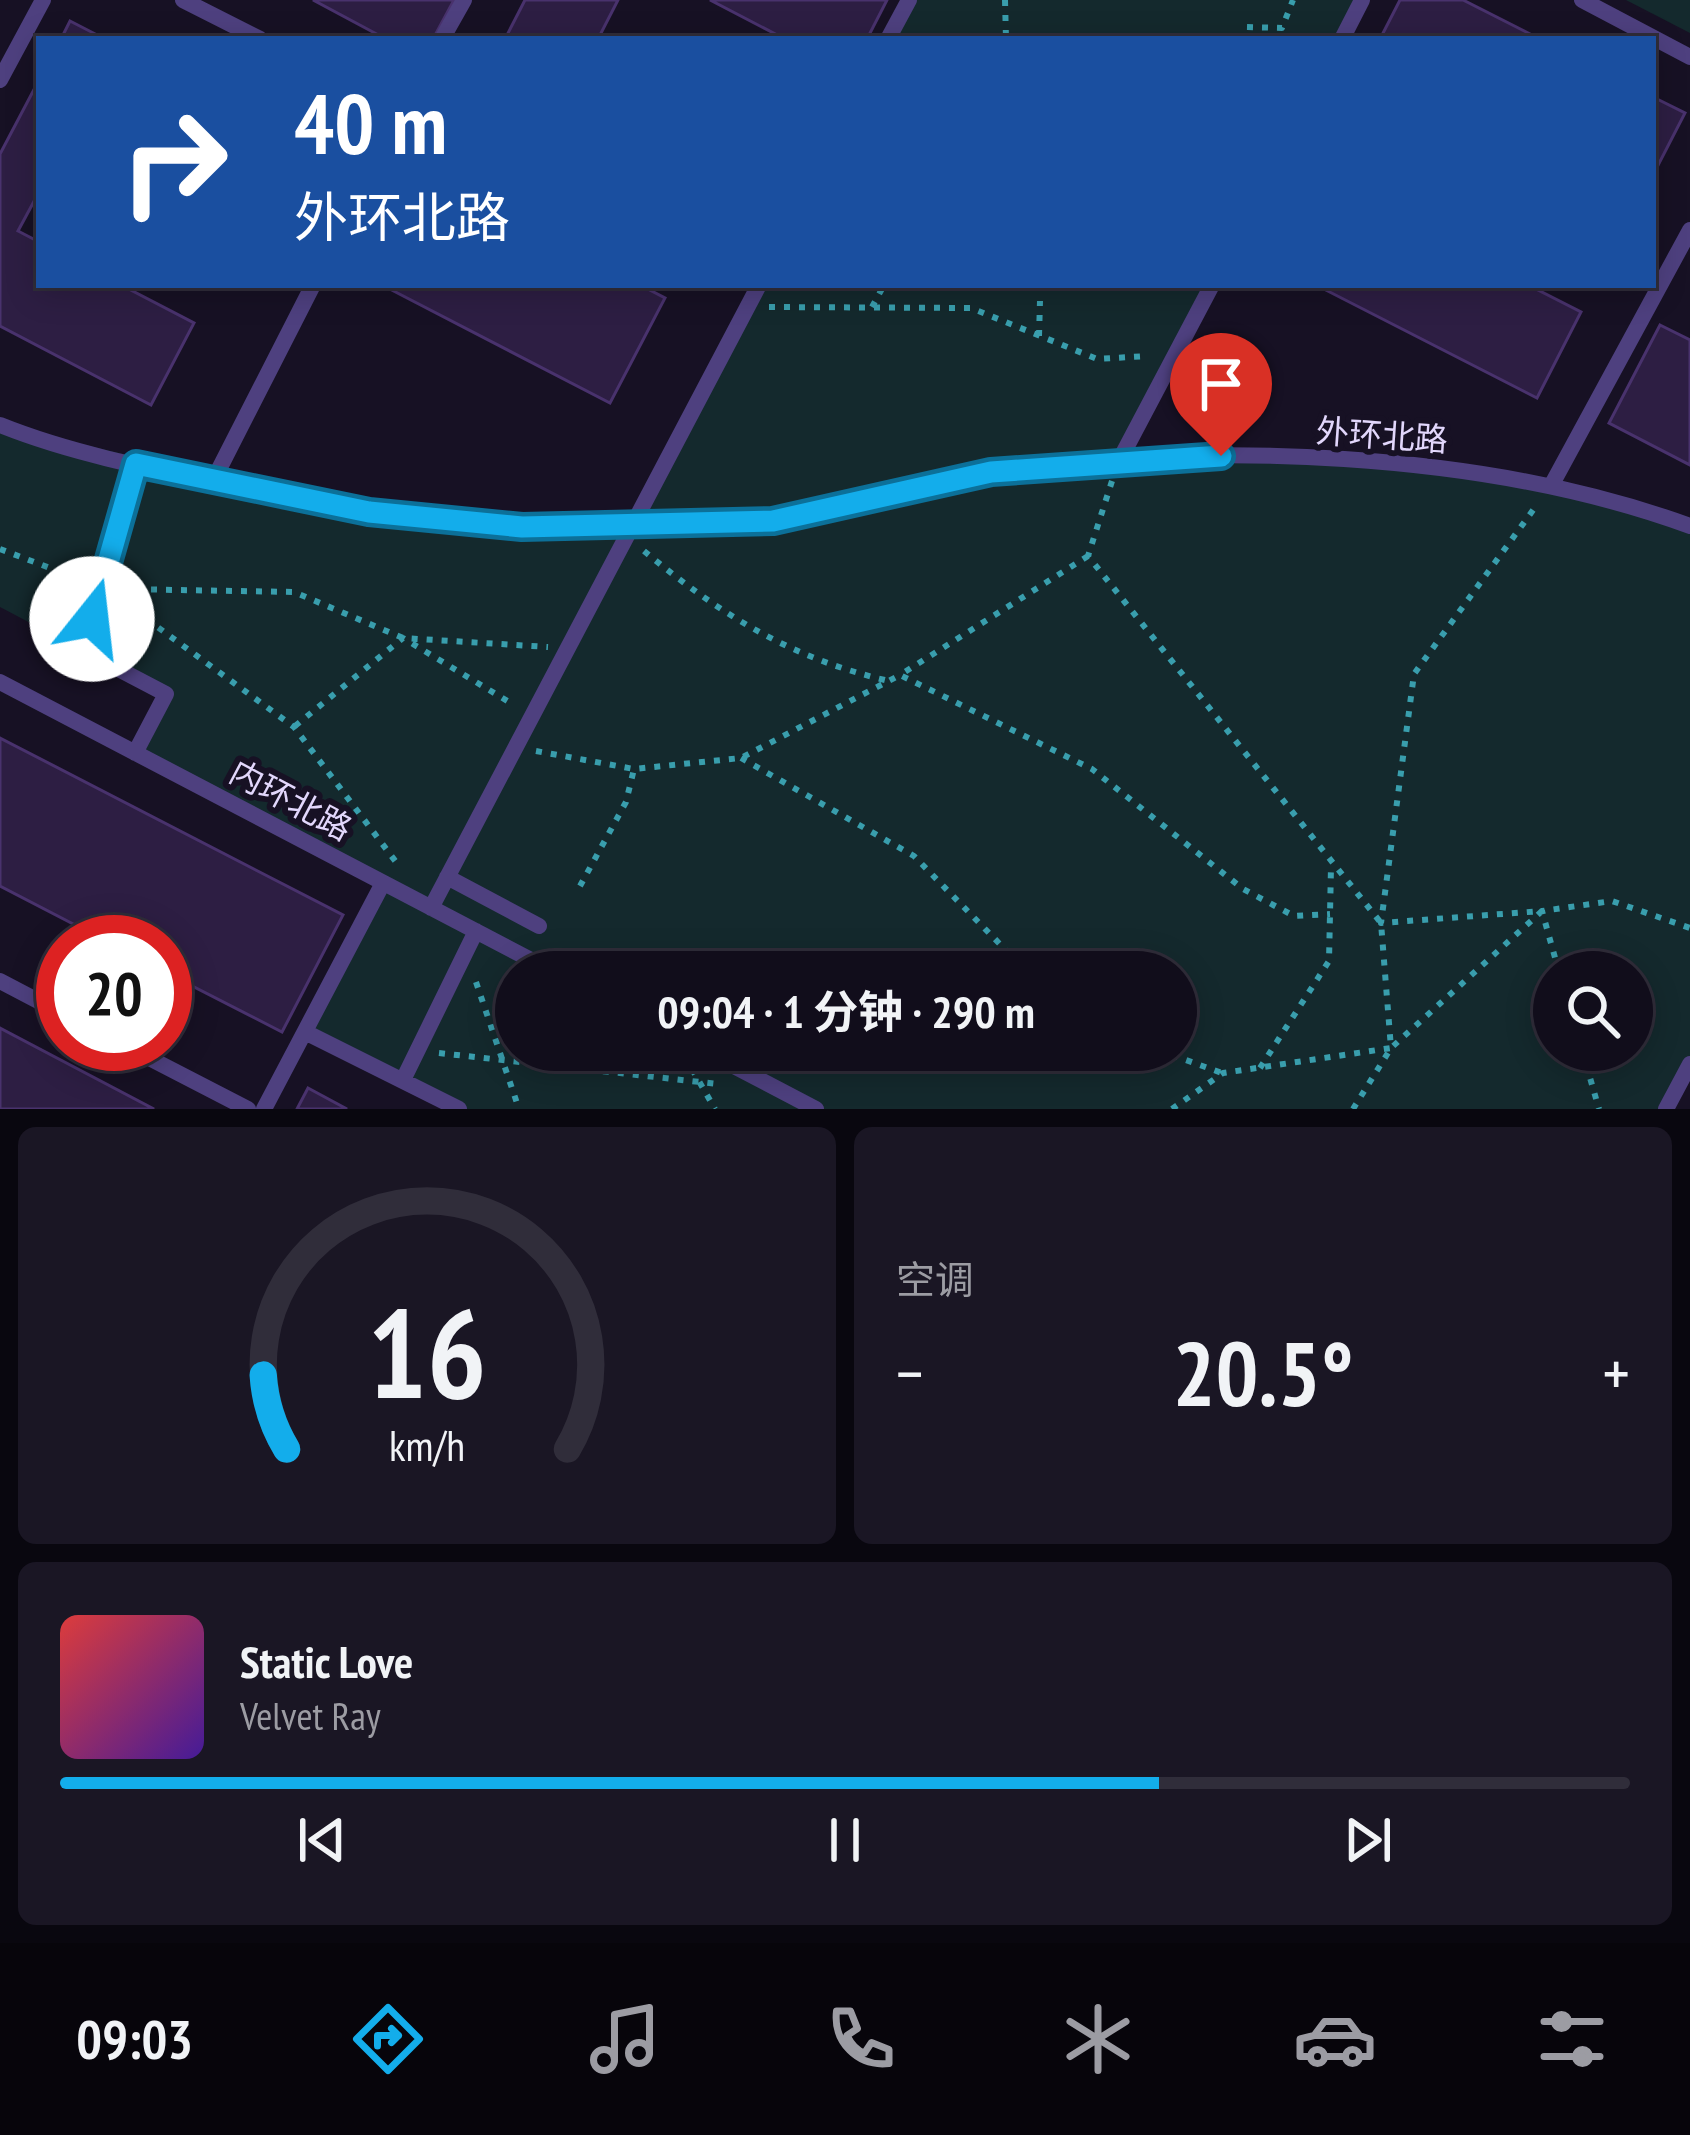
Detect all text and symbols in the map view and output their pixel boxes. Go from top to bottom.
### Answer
text: 40 m [294,68,447,177]
icon: right [96,84,252,240]
text: 外环北路 [294,182,510,252]
pin [1170,333,1272,456]
icon: arrive [1188,351,1254,417]
street label: 外环北路 [1315,408,1449,461]
position arrow [29,556,155,682]
street label: 内环北路 [223,750,360,850]
speed limit sign: 20 [36,915,192,1071]
map controls [1533,951,1653,1071]
button: search [1533,951,1653,1071]
text: 09:04 · 1 分钟 · 290 m [657,982,1035,1040]
text: 空调 [896,1254,974,1305]
text: 16 [367,1271,487,1432]
text: 20.5° [1173,1314,1353,1431]
text: − [896,1330,923,1415]
text: + [1603,1330,1630,1415]
text: km/h [389,1416,465,1472]
text: Static Love [240,1632,413,1690]
text: Velvet Ray [240,1690,381,1741]
icon: previous [289,1807,355,1873]
icon: pause [812,1807,878,1873]
icon: next [1335,1807,1401,1873]
icon: directions [346,1997,430,2081]
icon: music [583,1997,667,2081]
icon: phone [819,1997,903,2081]
icon: climate [1056,1997,1140,2081]
icon: car [1293,1997,1377,2081]
icon: filters [1530,1997,1614,2081]
text: 09:03 [76,2004,193,2074]

